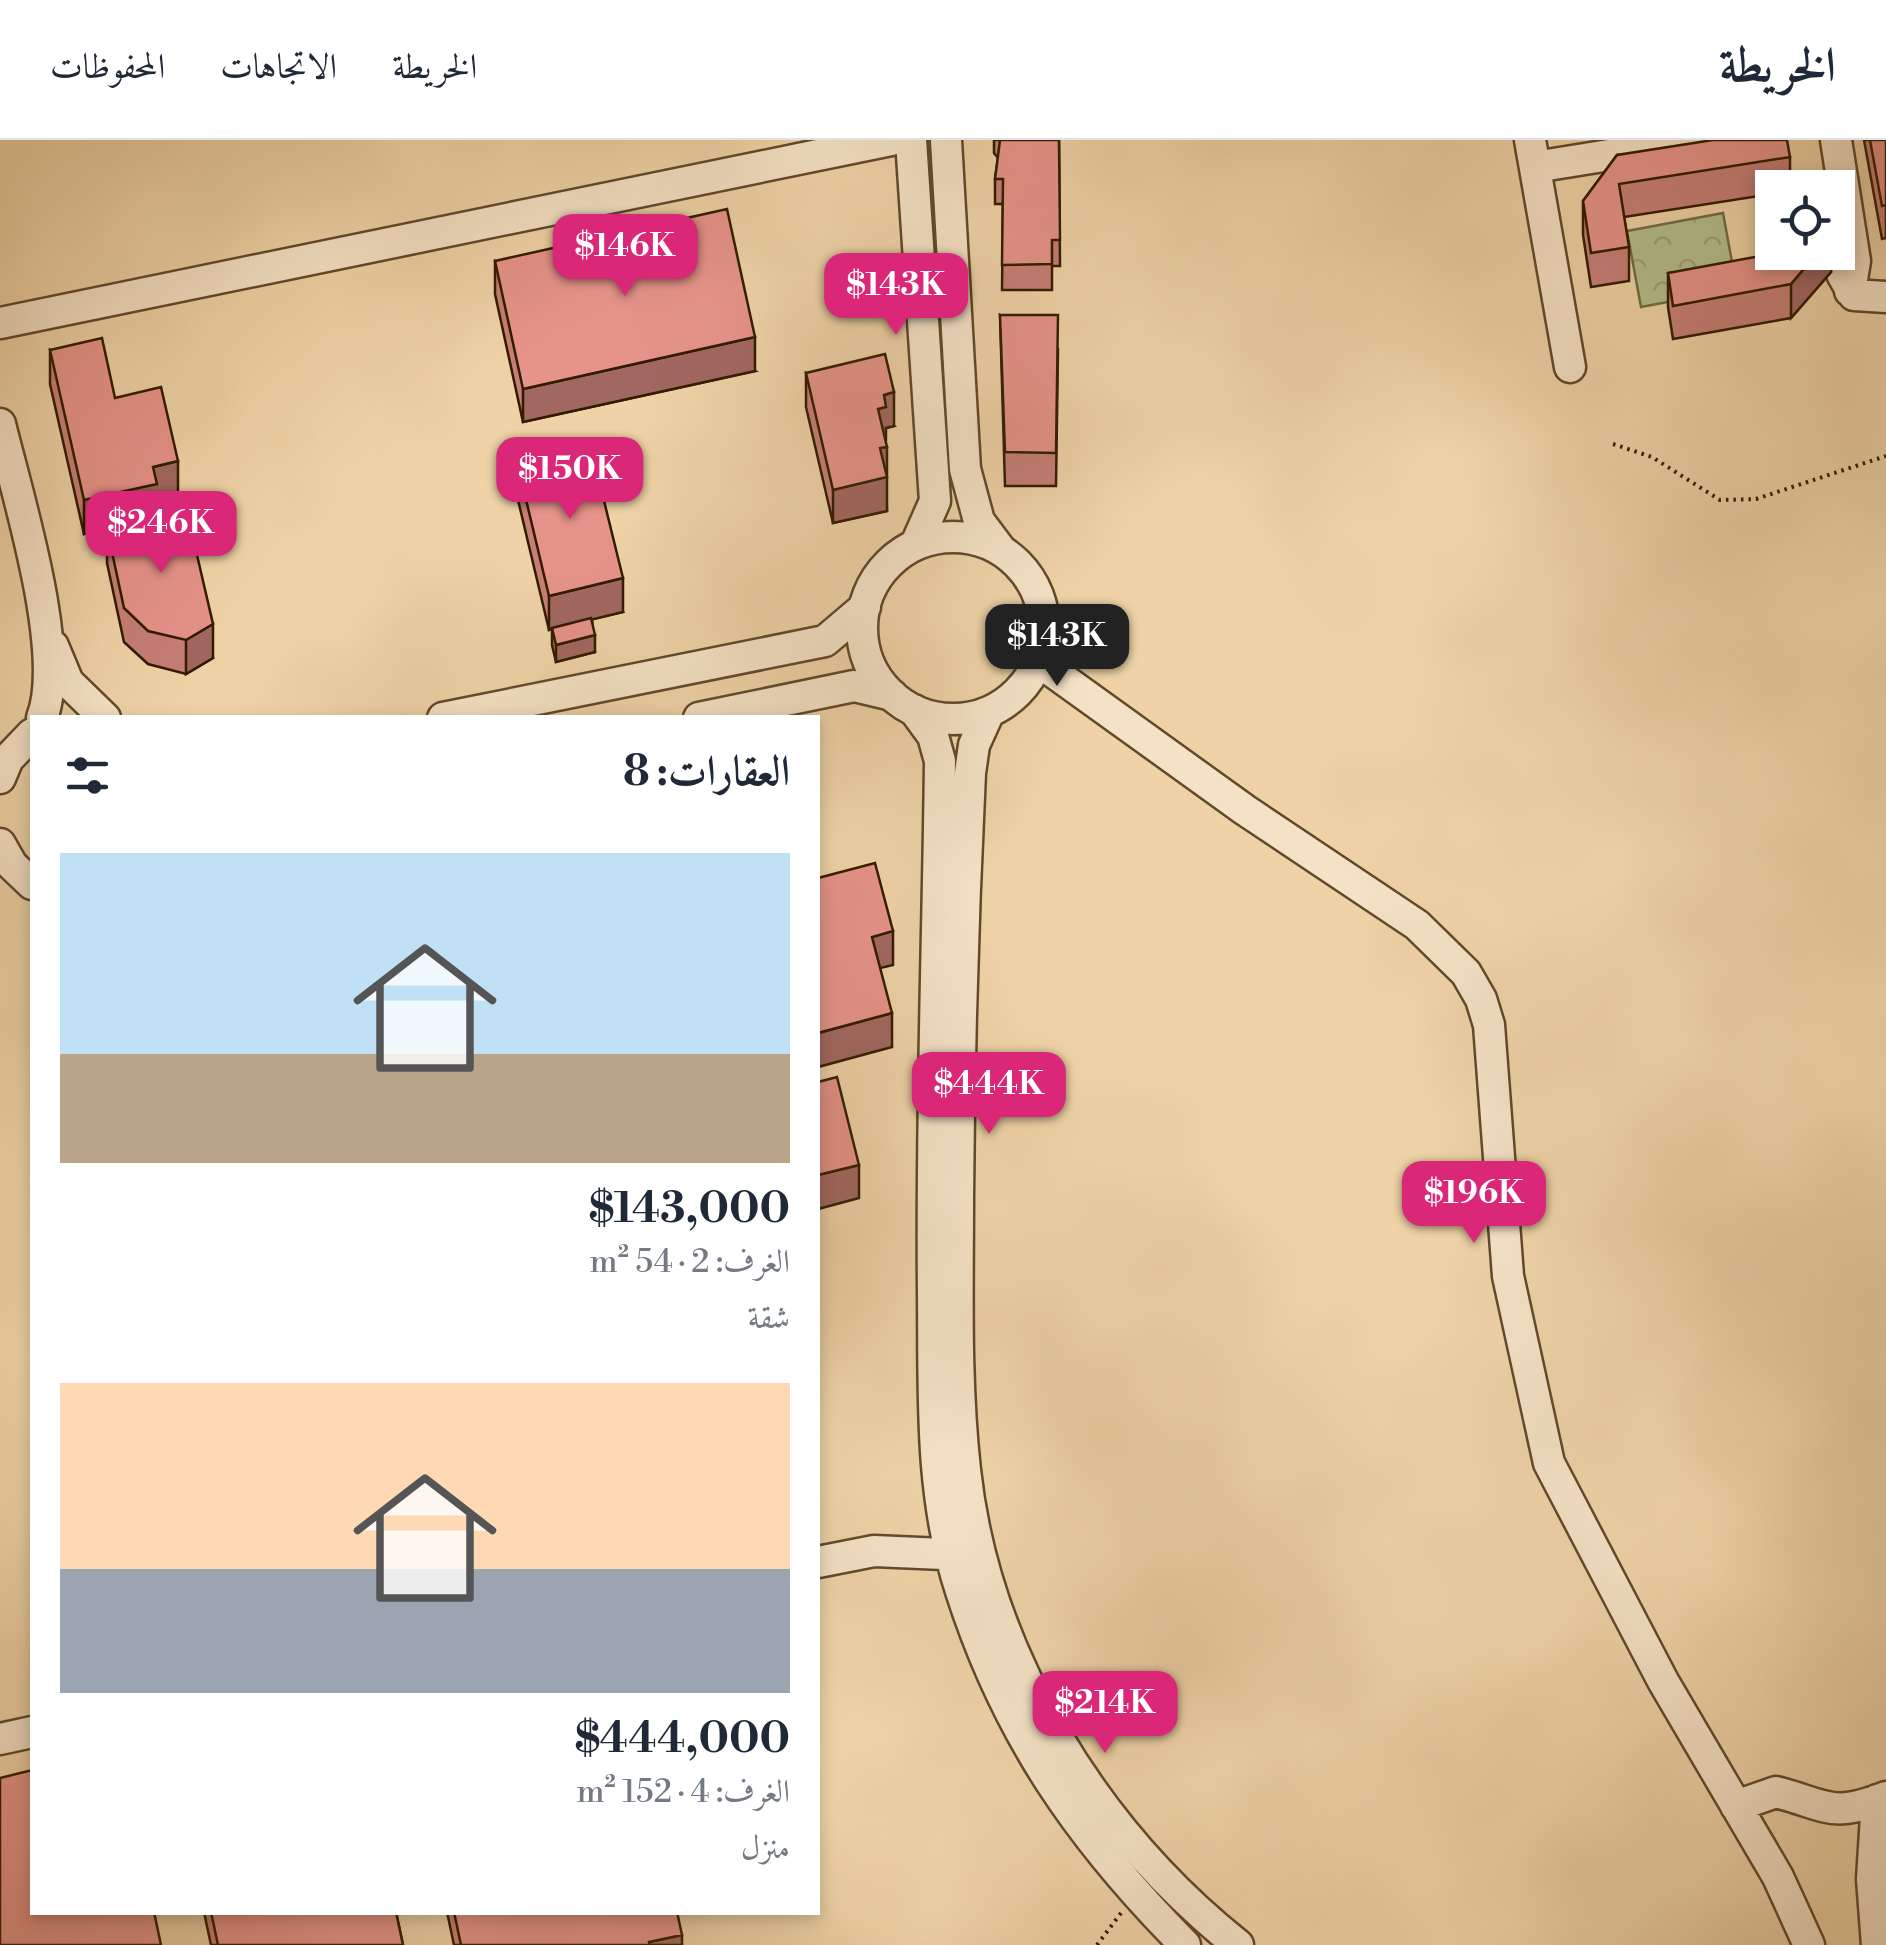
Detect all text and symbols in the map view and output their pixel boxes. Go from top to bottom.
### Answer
text: الخريطة [1719,37,1836,97]
text: المحفوظات [50,46,165,89]
text: الاتجاهات [220,46,337,89]
text: الخريطة [392,46,477,89]
map controls [1755,170,1855,270]
button: locate [1755,170,1855,270]
pin: $146K [555,214,695,299]
text: $146K [575,226,675,266]
pin: $143K [826,253,966,338]
text: $143K [846,265,946,305]
pin: $150K [500,437,640,522]
text: $150K [518,449,622,489]
pin: $246K [91,491,231,576]
text: $246K [108,503,214,543]
pin: $143K [987,604,1127,689]
text: $143K [1007,616,1107,656]
text: العقارات: 8 [623,746,790,799]
icon: filters [60,748,115,803]
icon: home [335,918,515,1098]
pin: $444K [919,1052,1059,1137]
text: $444K [934,1064,1044,1104]
pin: $196K [1404,1161,1544,1246]
text: $196K [1424,1173,1524,1213]
text: $143,000 [589,1183,790,1236]
text: الغرف: 2 · 54 m² [590,1242,790,1282]
text: شقة [748,1298,790,1338]
icon: home [335,1448,515,1628]
pin: $214K [1035,1671,1175,1756]
text: $214K [1055,1683,1155,1723]
text: $444,000 [575,1713,790,1766]
text: الغرف: 4 · 152 m² [576,1772,790,1812]
text: منزل [741,1828,790,1868]

